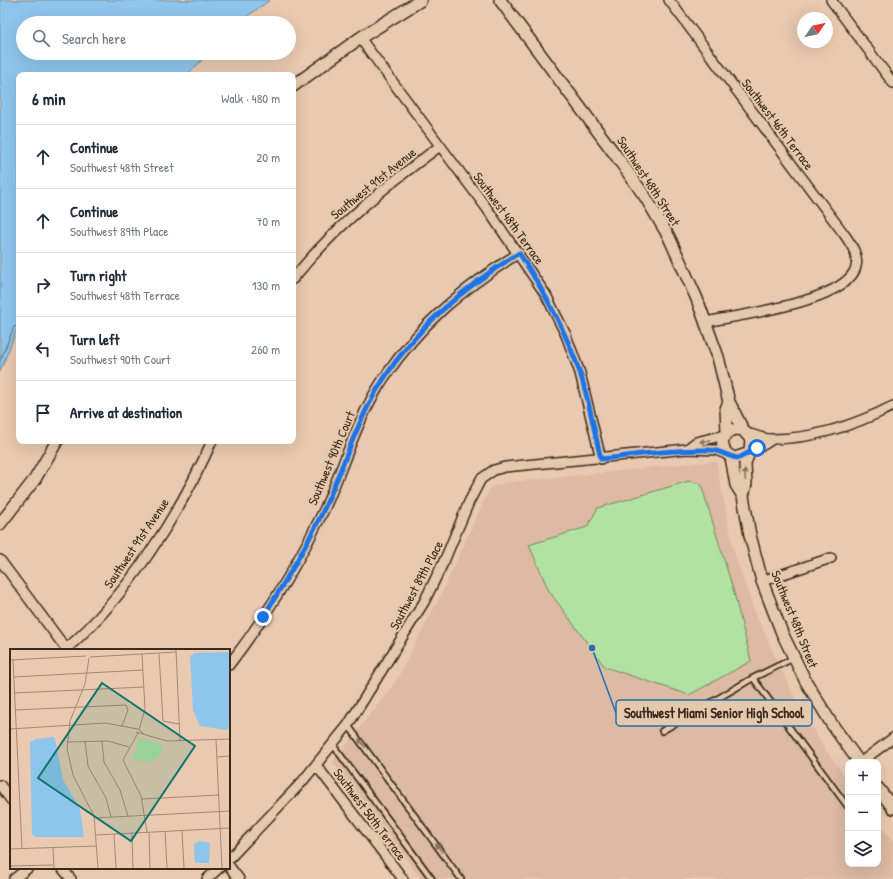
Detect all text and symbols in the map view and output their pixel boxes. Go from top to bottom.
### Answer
north arrow [797,12,833,48]
search box [16,16,296,60]
icon: search [30,27,52,49]
text: Search here [62,28,126,49]
street label: Southwest 46th Terrace [738,75,818,173]
text: 6 min [32,87,66,110]
text: Walk · 480 m [221,89,280,107]
street label: Southwest 48th Street [613,133,685,230]
text: Continue [70,137,118,158]
street label: Southwest 91st Avenue [327,143,419,223]
icon: ahead [32,146,54,168]
text: 20 m [256,148,280,166]
text: Southwest 48th Street [70,158,174,176]
street label: Southwest 48th Terrace [469,168,549,268]
text: Continue [70,201,118,222]
icon: ahead [32,210,54,232]
text: 70 m [256,212,280,230]
text: Southwest 89th Place [70,222,168,240]
text: Turn right [70,265,126,286]
icon: right [32,274,54,296]
text: 130 m [252,276,280,294]
text: Southwest 48th Terrace [70,286,180,304]
text: Turn left [70,329,120,350]
icon: left [32,338,54,360]
text: 260 m [251,340,280,358]
text: Southwest 90th Court [70,350,171,368]
icon: arrive [32,402,54,424]
text: Arrive at destination [70,402,182,423]
street label: Southwest 90th Court [303,408,359,508]
one-way arrow [699,438,711,444]
route start [748,439,766,457]
one-way arrow [742,469,749,481]
street label: Southwest 91st Avenue [99,494,173,592]
street label: Southwest 89th Place [385,537,447,633]
street label: Southwest 48th Street [767,568,823,671]
route end [254,608,272,626]
inset map [10,649,230,869]
callout: Southwest Miami Senior High School [616,700,812,726]
text: Southwest Miami Senior High School [624,703,804,724]
one-way arrow [357,738,366,749]
map controls [845,759,881,867]
button: + [845,759,881,795]
street label: Southwest 50th Terrace [329,764,411,864]
button: − [845,795,881,831]
button: layers [845,831,881,867]
one-way arrow [435,842,443,853]

